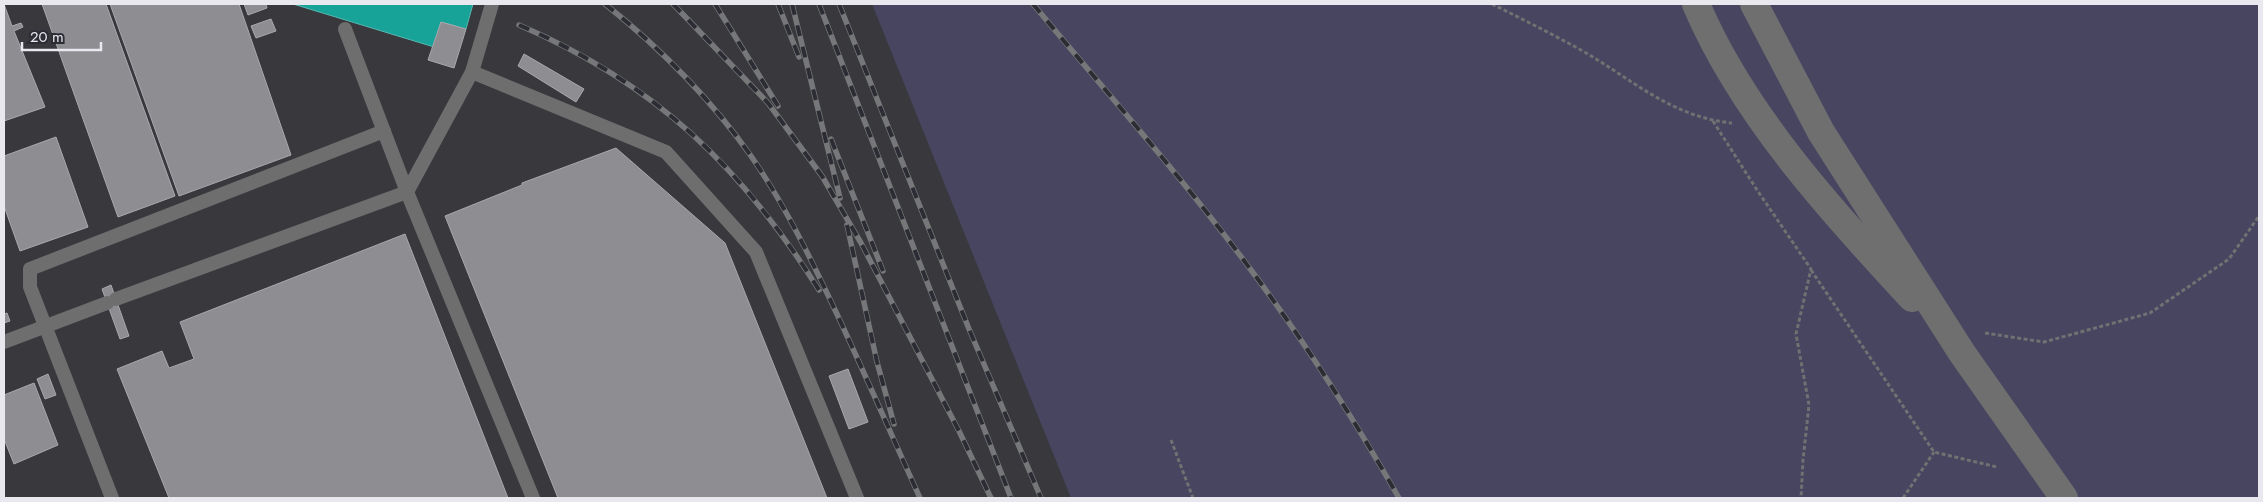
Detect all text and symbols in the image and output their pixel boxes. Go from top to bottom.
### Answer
scale bar [22,20,101,52]
text: 20 m [30,26,64,48]

